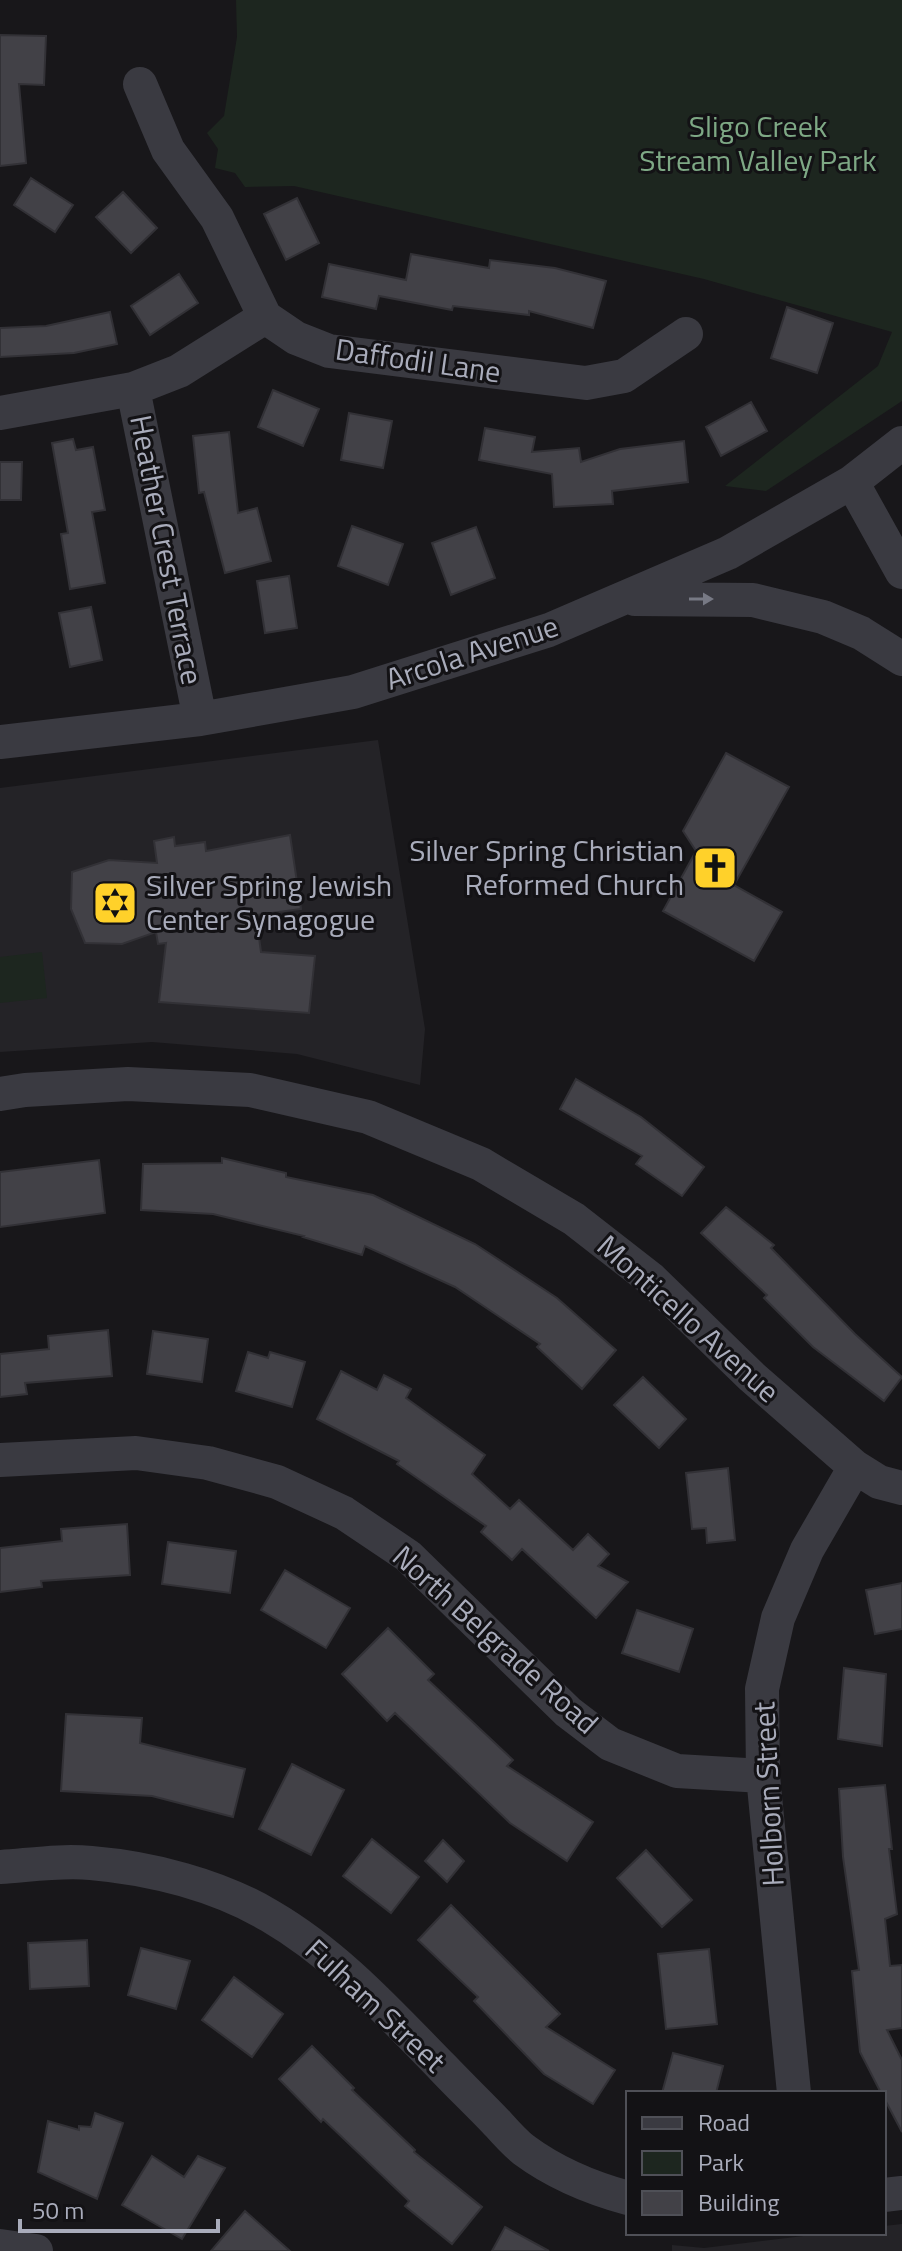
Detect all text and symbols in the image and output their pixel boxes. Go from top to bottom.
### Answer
park label: Sligo Creek Stream Valley Park [639,103,877,183]
street label: Daffodil Lane [333,326,504,394]
street label: Heather Crest Terrace [118,411,216,688]
one-way arrow [689,593,714,605]
street label: Arcola Avenue [379,603,564,702]
place label: Silver Spring Christian Reformed Church [409,827,684,907]
church icon: Silver Spring Christian Reformed Church [691,844,739,892]
place label: Silver Spring Jewish Center Synagogue [146,862,392,942]
synagogue icon: Silver Spring Jewish Center Synagogue [91,879,139,927]
street label: Monticello Avenue [587,1223,790,1413]
street label: North Belgrade Road [382,1534,609,1745]
street label: Holborn Street [740,1700,796,1888]
street label: Fulham Street [295,1928,457,2083]
legend [626,2091,886,2235]
text: Road [698,2104,750,2140]
text: Park [698,2144,744,2180]
scale bar [20,2183,218,2233]
text: Building [698,2184,780,2220]
text: 50 m [32,2192,84,2228]

